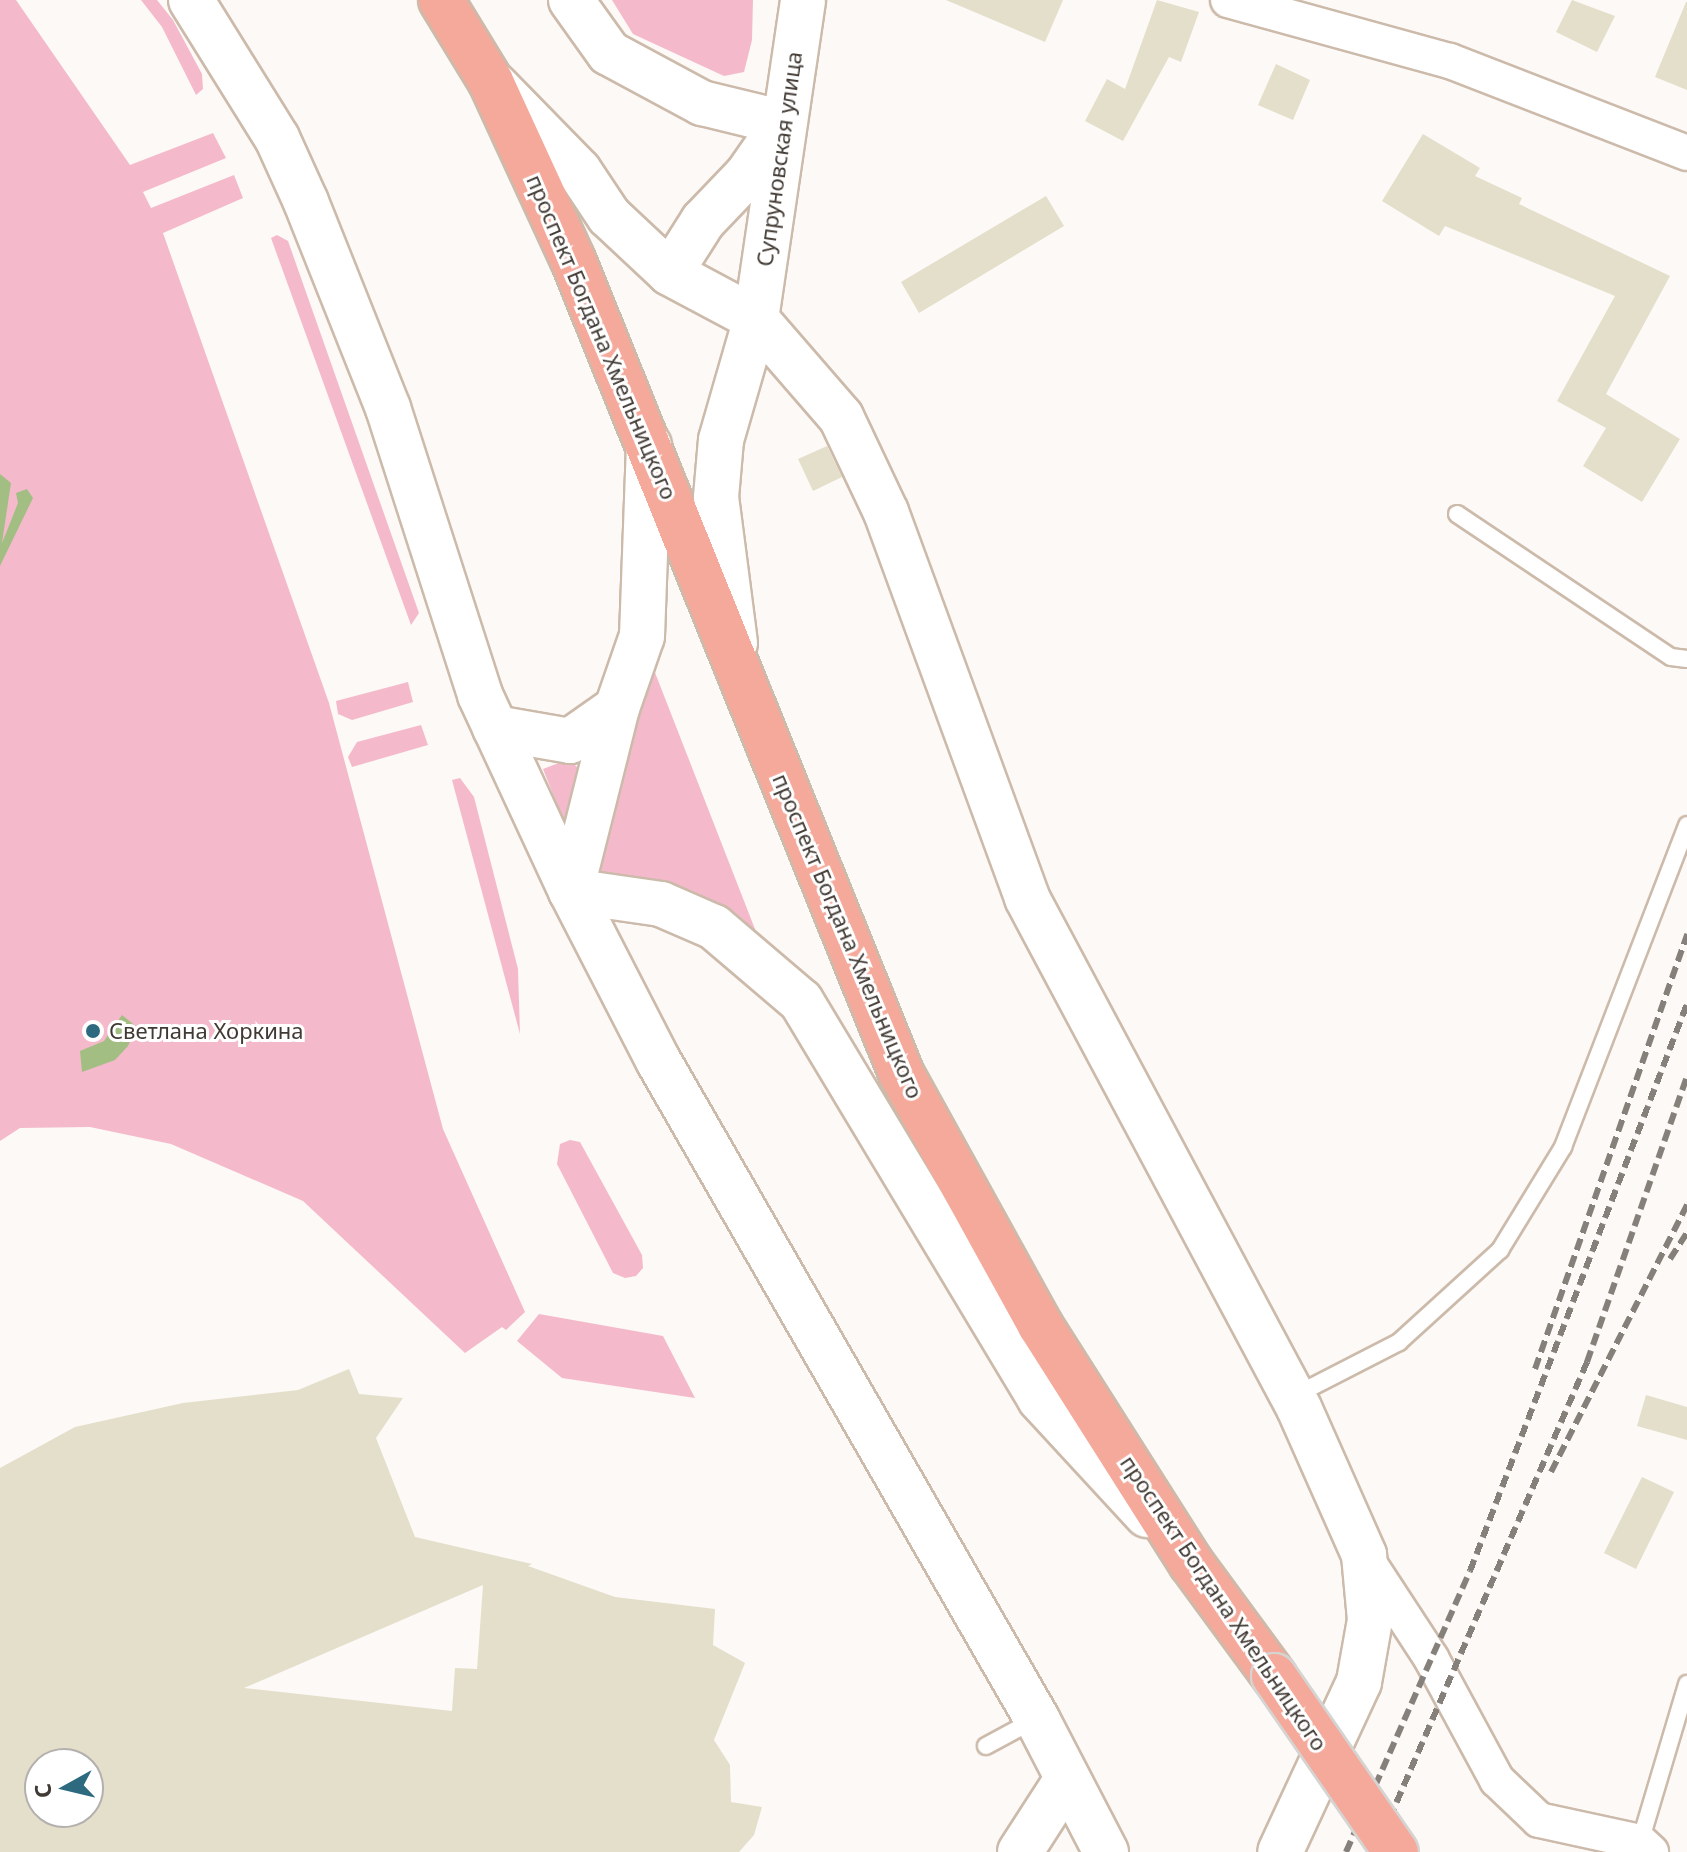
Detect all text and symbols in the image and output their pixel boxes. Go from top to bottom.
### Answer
street label: Супруновская улица [751,50,807,268]
street label: проспект Богдана Хмельницкого [521,171,683,503]
street label: проспект Богдана Хмельницкого [767,770,929,1102]
place label: Светлана Хоркина [109,1018,304,1044]
marker: Светлана Хоркина [84,1022,102,1040]
street label: проспект Богдана Хмельницкого [1115,1450,1333,1756]
north arrow [24,1748,104,1828]
text: С [26,1782,58,1800]

